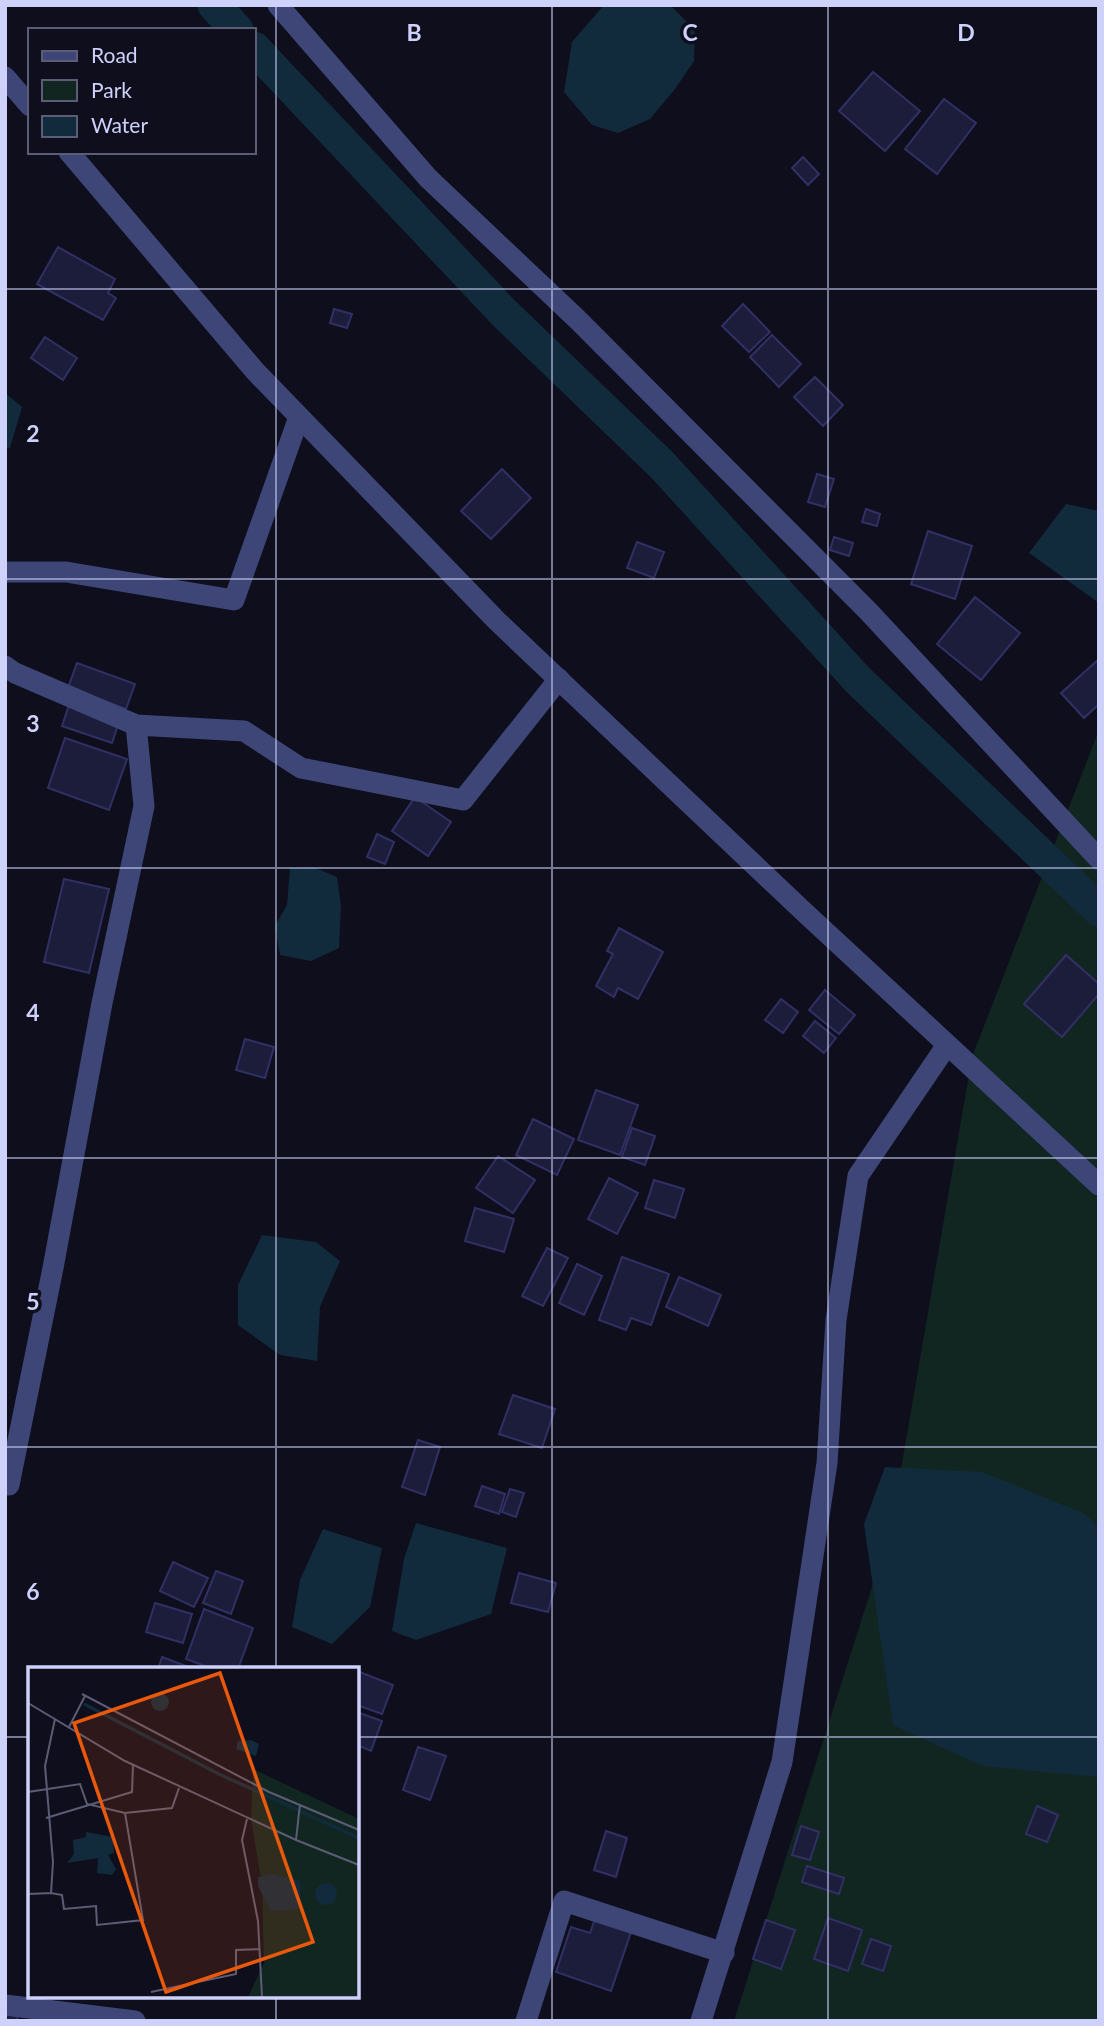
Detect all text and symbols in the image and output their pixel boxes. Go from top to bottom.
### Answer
text: B [406,18,422,46]
text: C [682,18,698,46]
text: D [957,18,975,46]
legend [28,28,256,154]
text: Road [91,42,138,67]
text: Park [91,77,132,102]
text: Water [91,112,148,137]
text: 2 [26,419,40,447]
text: 3 [26,709,40,737]
text: 4 [26,998,40,1026]
text: 5 [26,1287,40,1315]
text: 6 [26,1577,40,1605]
inset map [28,1667,359,1998]

